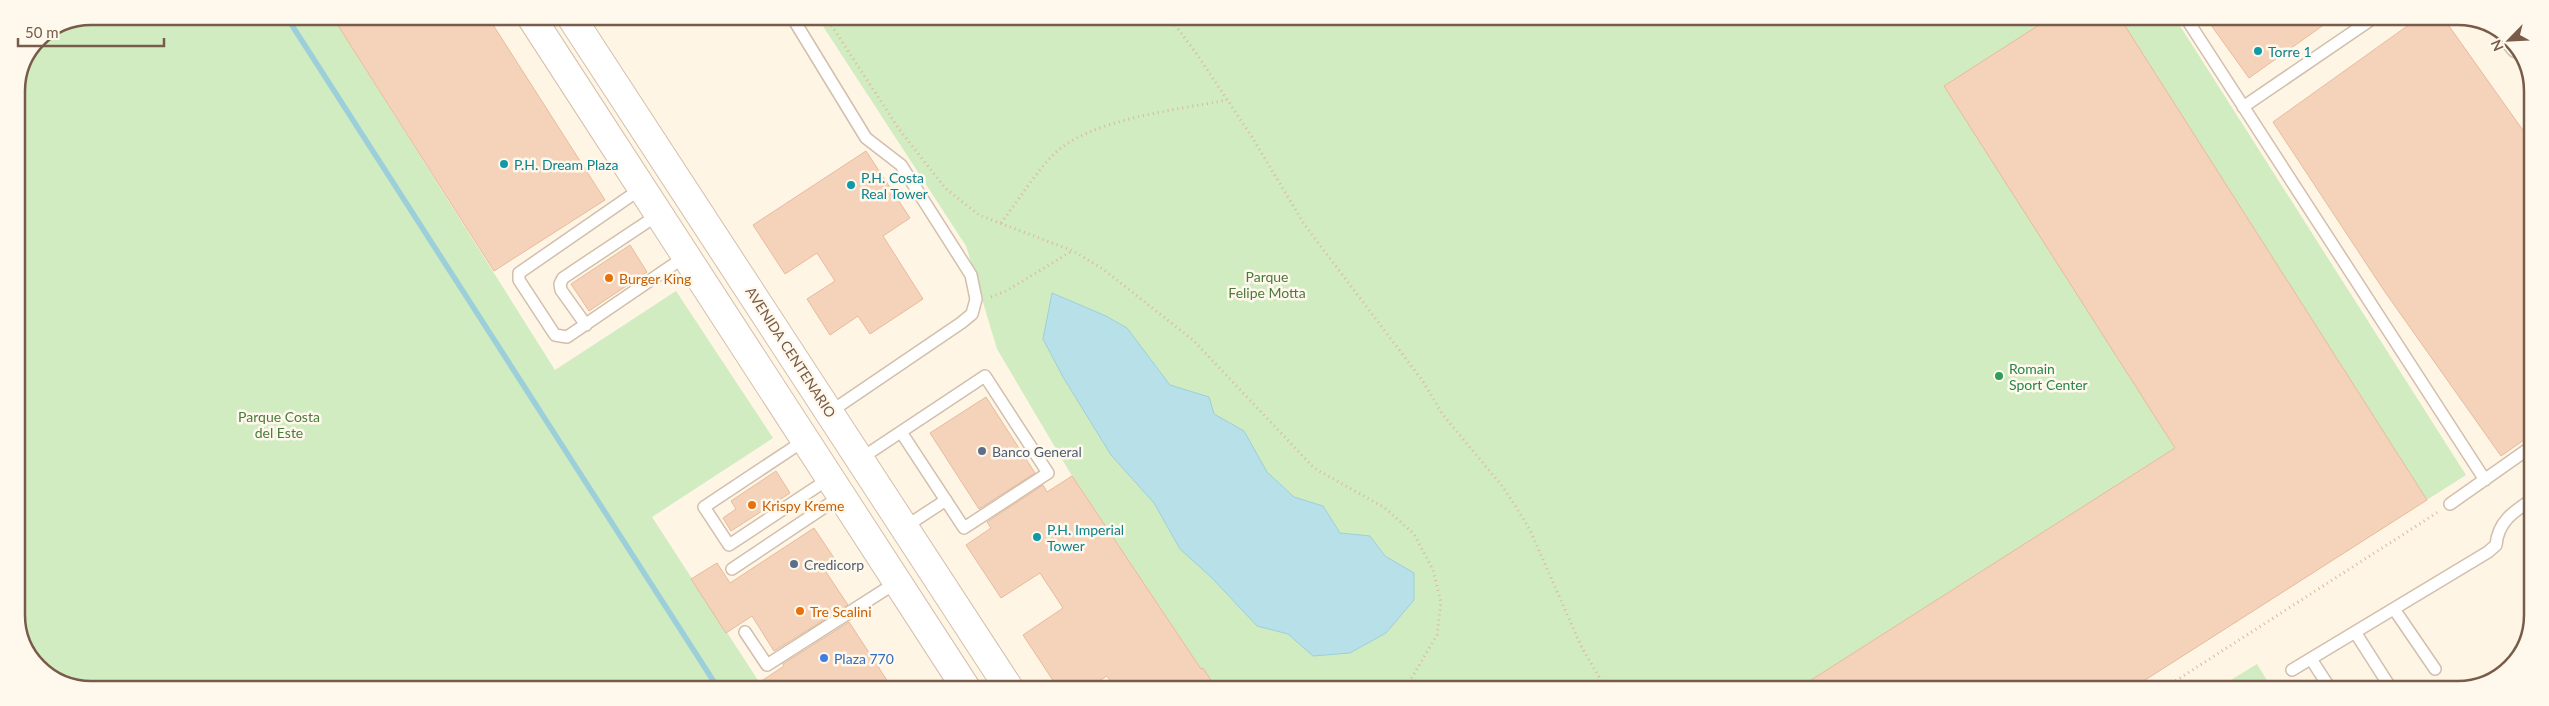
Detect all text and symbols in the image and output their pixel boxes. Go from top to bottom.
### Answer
scale bar [18,15,164,47]
north arrow [2484,15,2534,65]
text: 50 m [25,23,59,41]
text: N [2487,37,2507,54]
place label: Torre 1 [2268,43,2312,60]
marker: Torre 1 [2252,45,2264,57]
place label: P.H. Dream Plaza [514,156,619,173]
marker: P.H. Dream Plaza [498,158,510,170]
place label: P.H. Costa Real Tower [861,169,928,202]
marker: P.H. Costa Real Tower [845,179,857,191]
park label: Parque Felipe Motta [1228,268,1306,301]
place label: Burger King [619,270,691,287]
marker: Burger King [603,272,615,284]
street label: AVENIDA CENTENARIO [742,283,840,421]
place label: Romain Sport Center [2009,360,2088,393]
marker: Romain Sport Center [1993,370,2005,382]
park label: Parque Costa del Este [238,408,320,441]
place label: Banco General [992,443,1082,460]
marker: Banco General [976,445,988,457]
place label: Krispy Kreme [762,497,844,514]
marker: Krispy Kreme [746,499,758,511]
place label: P.H. Imperial Tower [1047,521,1124,554]
marker: P.H. Imperial Tower [1031,531,1043,543]
place label: Credicorp [804,556,864,573]
marker: Credicorp [788,558,800,570]
place label: Tre Scalini [810,603,872,620]
marker: Tre Scalini [794,605,806,617]
place label: Plaza 770 [834,650,894,667]
marker: Plaza 770 [818,652,830,664]

